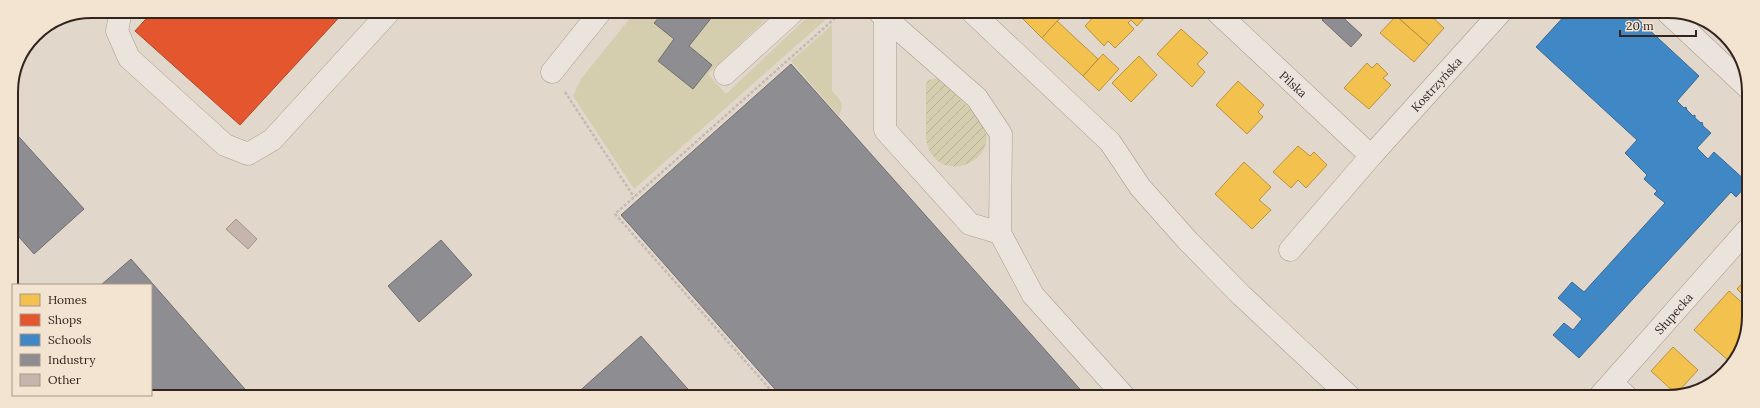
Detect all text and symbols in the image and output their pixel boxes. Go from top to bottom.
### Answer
scale bar [1620,12,1696,38]
text: 20 m [1626,18,1654,33]
street label: Kostrzyńska [1407,54,1464,115]
street label: Pilska [1277,67,1311,100]
legend [12,284,152,396]
street label: Słupecka [1651,289,1696,337]
text: Homes [48,292,87,307]
text: Shops [48,312,82,327]
text: Schools [48,332,92,347]
text: Industry [48,352,96,367]
text: Other [48,372,82,387]

